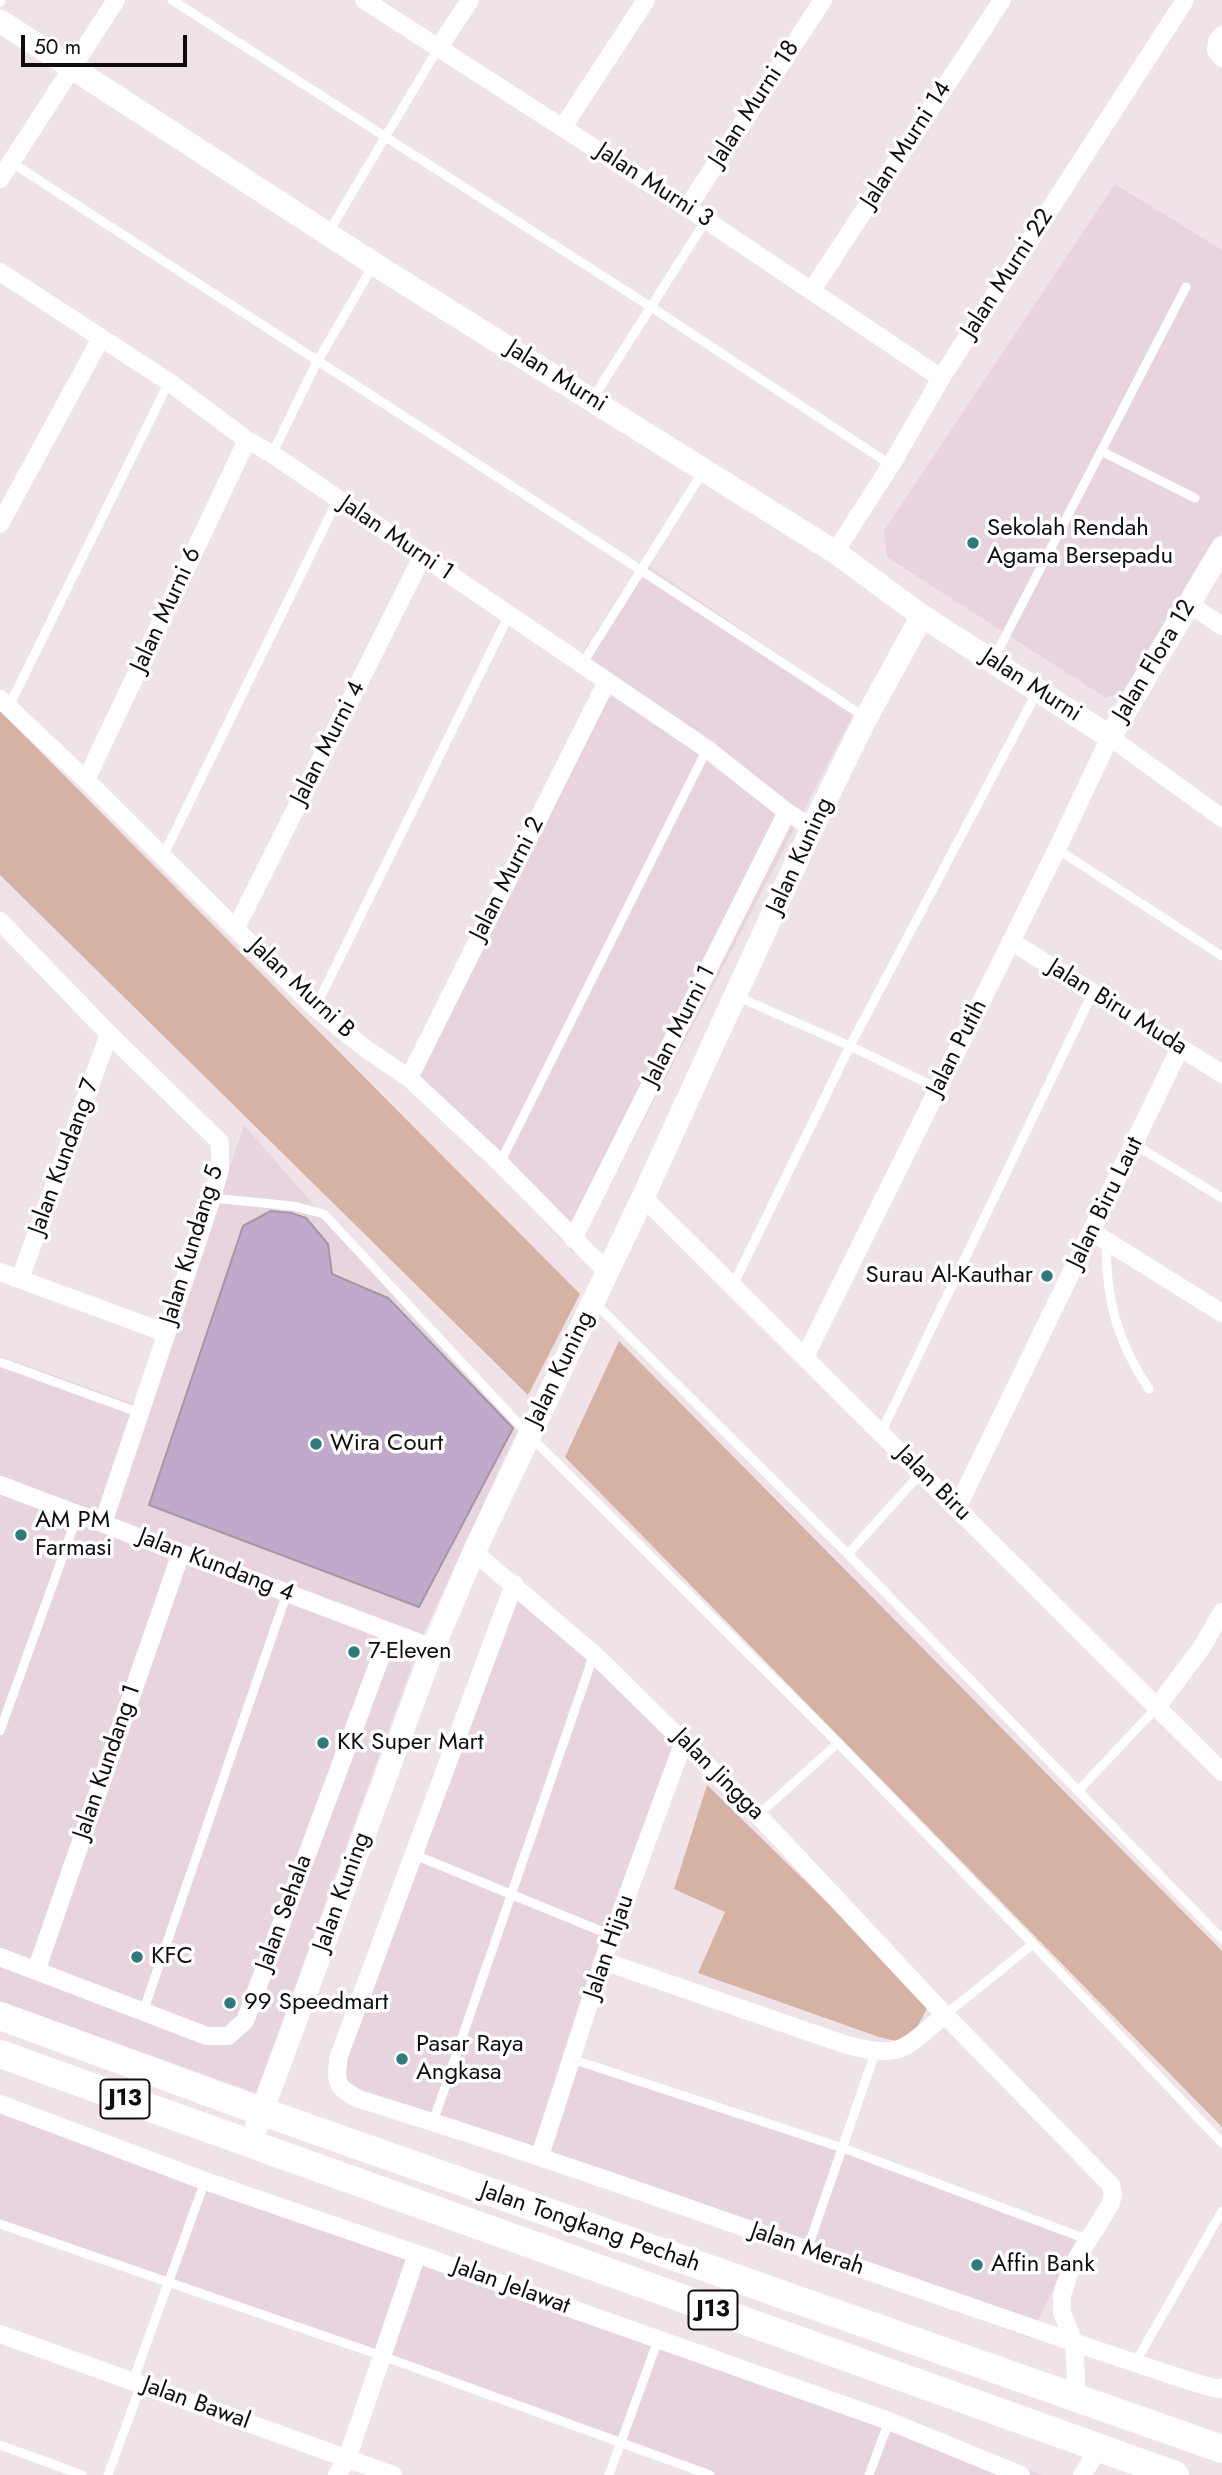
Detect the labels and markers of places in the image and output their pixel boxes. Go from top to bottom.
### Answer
place label: Sekolah Rendah Agama Bersepadu [987,515,1173,571]
marker: Sekolah Rendah Agama Bersepadu [965,535,981,551]
place label: Surau Al-Kauthar [865,1262,1033,1290]
marker: Surau Al-Kauthar [1039,1268,1055,1284]
place label: Wira Court [330,1430,443,1458]
marker: Wira Court [308,1436,324,1452]
place label: AM PM Farmasi [35,1507,112,1563]
marker: AM PM Farmasi [13,1527,29,1543]
place label: 7-Eleven [368,1638,452,1666]
marker: 7-Eleven [346,1644,362,1660]
place label: KK Super Mart [337,1729,484,1757]
marker: KK Super Mart [315,1735,331,1751]
place label: KFC [151,1943,193,1971]
marker: KFC [129,1949,145,1965]
place label: 99 Speedmart [244,1989,388,2017]
marker: 99 Speedmart [222,1995,238,2011]
place label: Pasar Raya Angkasa [416,2031,524,2087]
marker: Pasar Raya Angkasa [394,2051,410,2067]
place label: Affin Bank [991,2251,1095,2279]
marker: Affin Bank [969,2257,985,2273]

